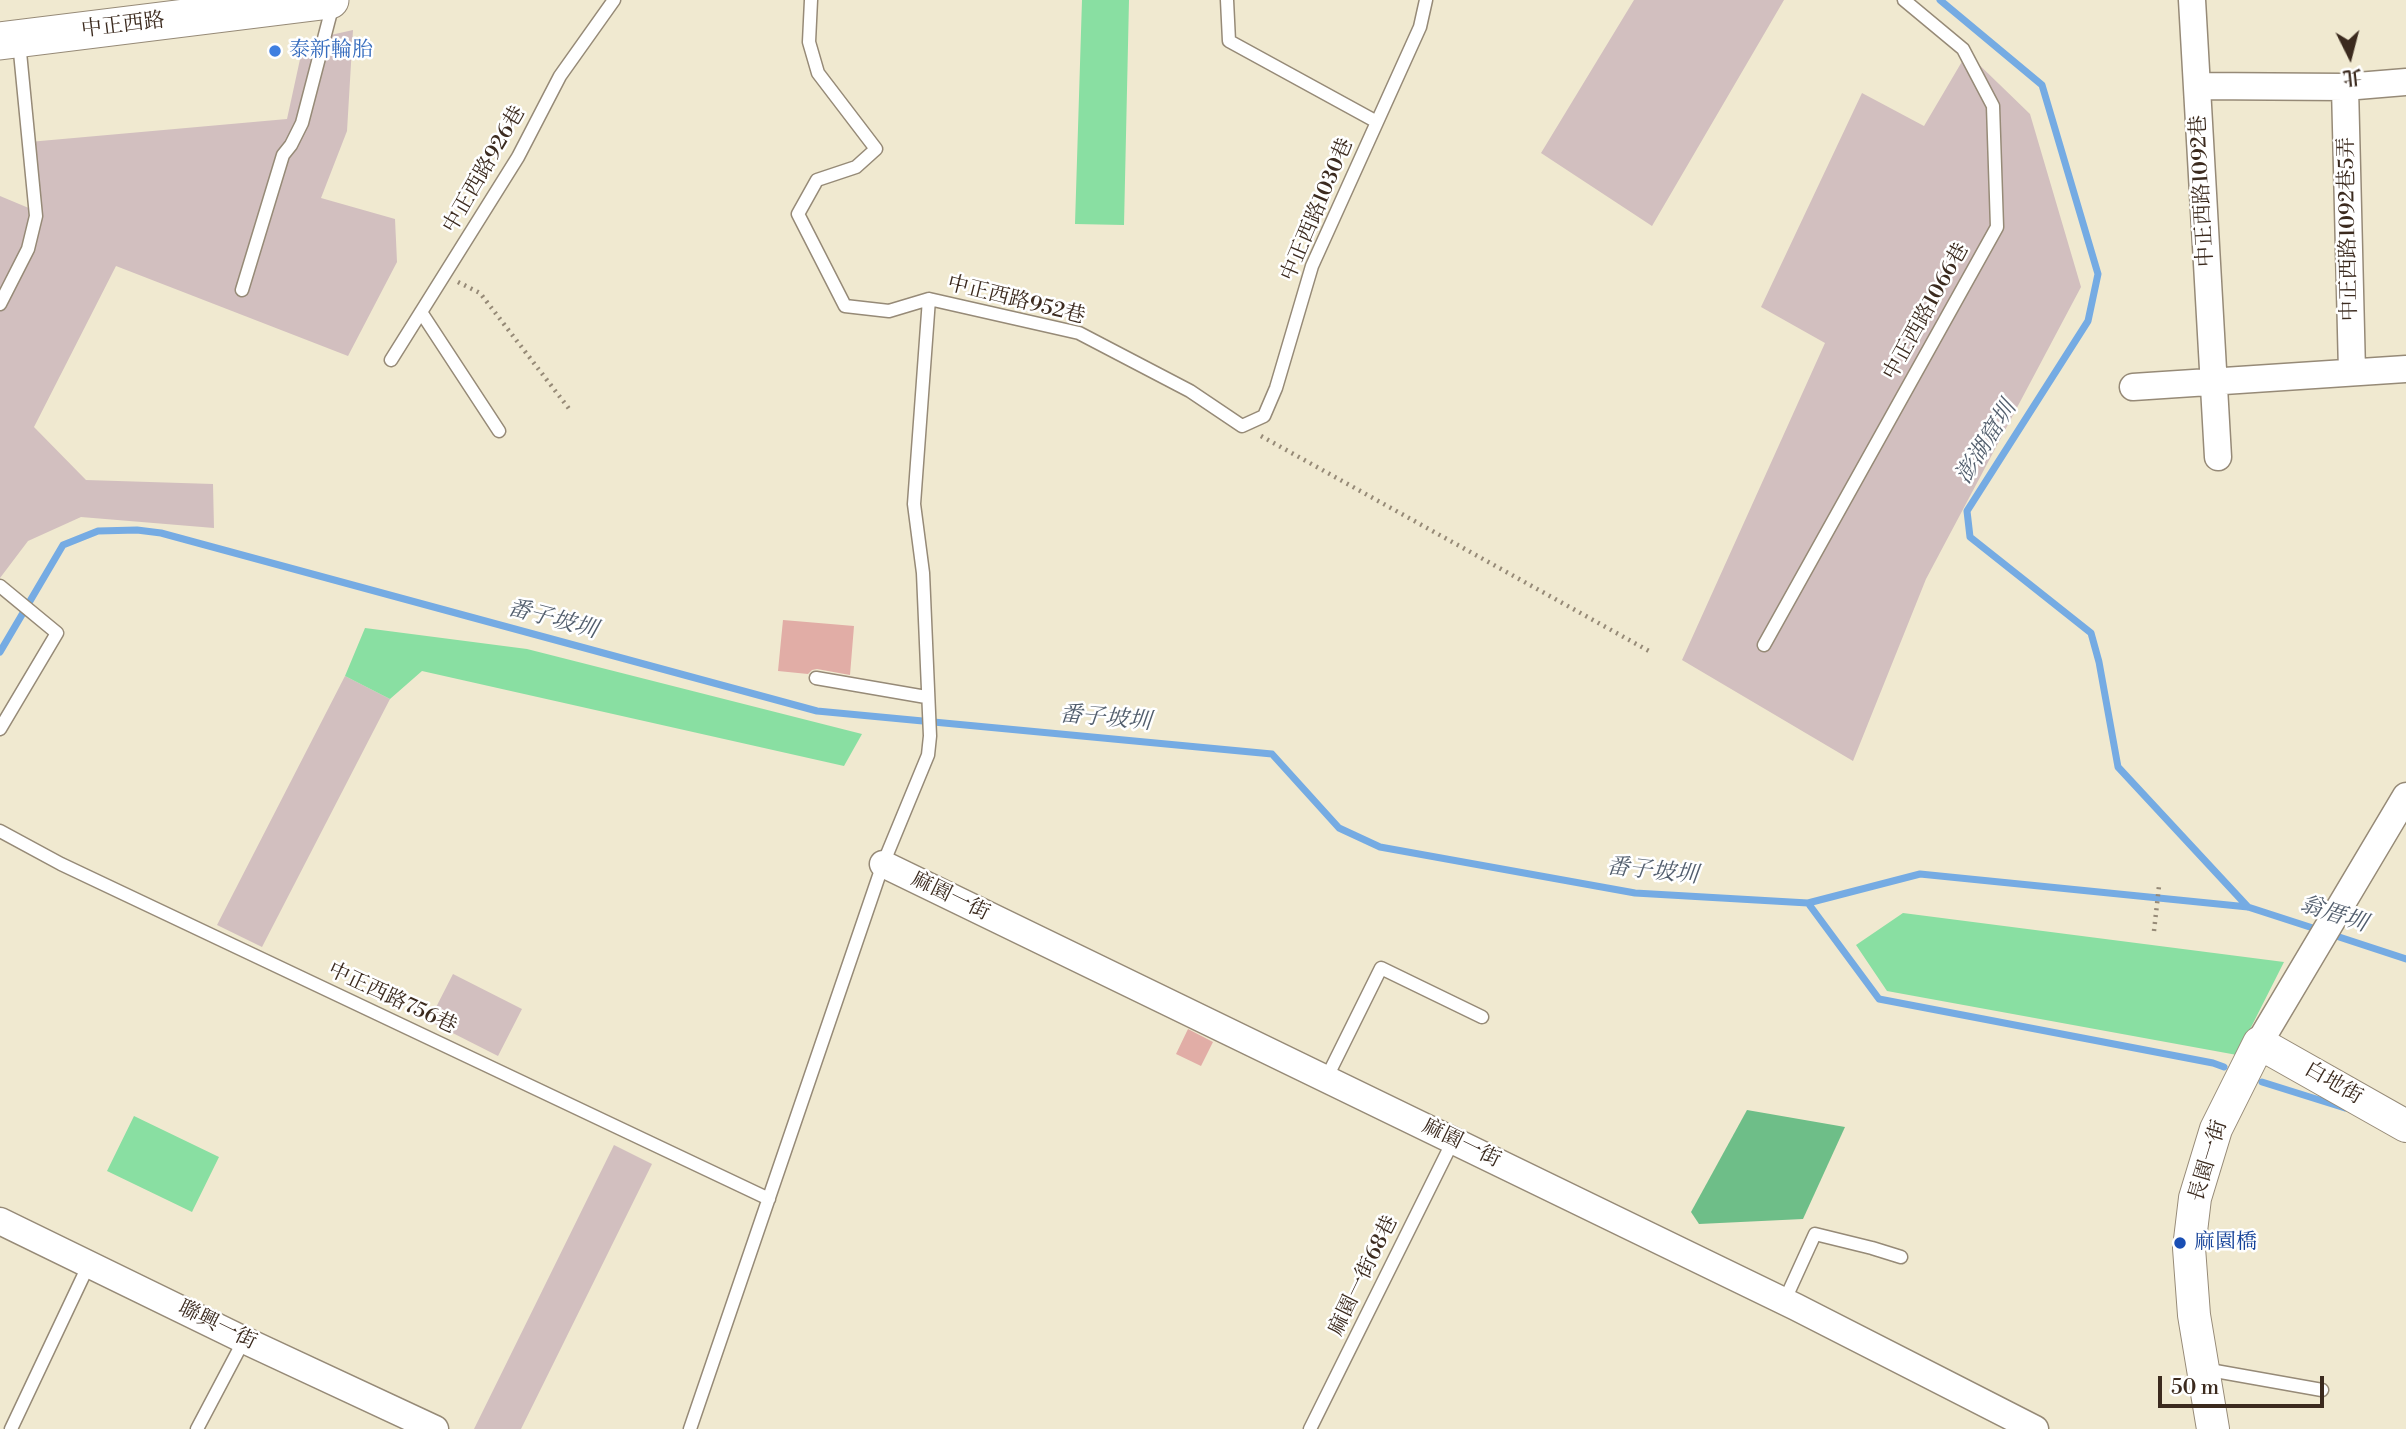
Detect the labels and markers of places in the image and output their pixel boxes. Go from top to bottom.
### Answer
place label: 泰新輪胎 [289,38,373,64]
marker: 泰新輪胎 [267,43,283,59]
place label: 麻園橋 [2194,1230,2257,1256]
marker: 麻園橋 [2172,1235,2188,1251]

